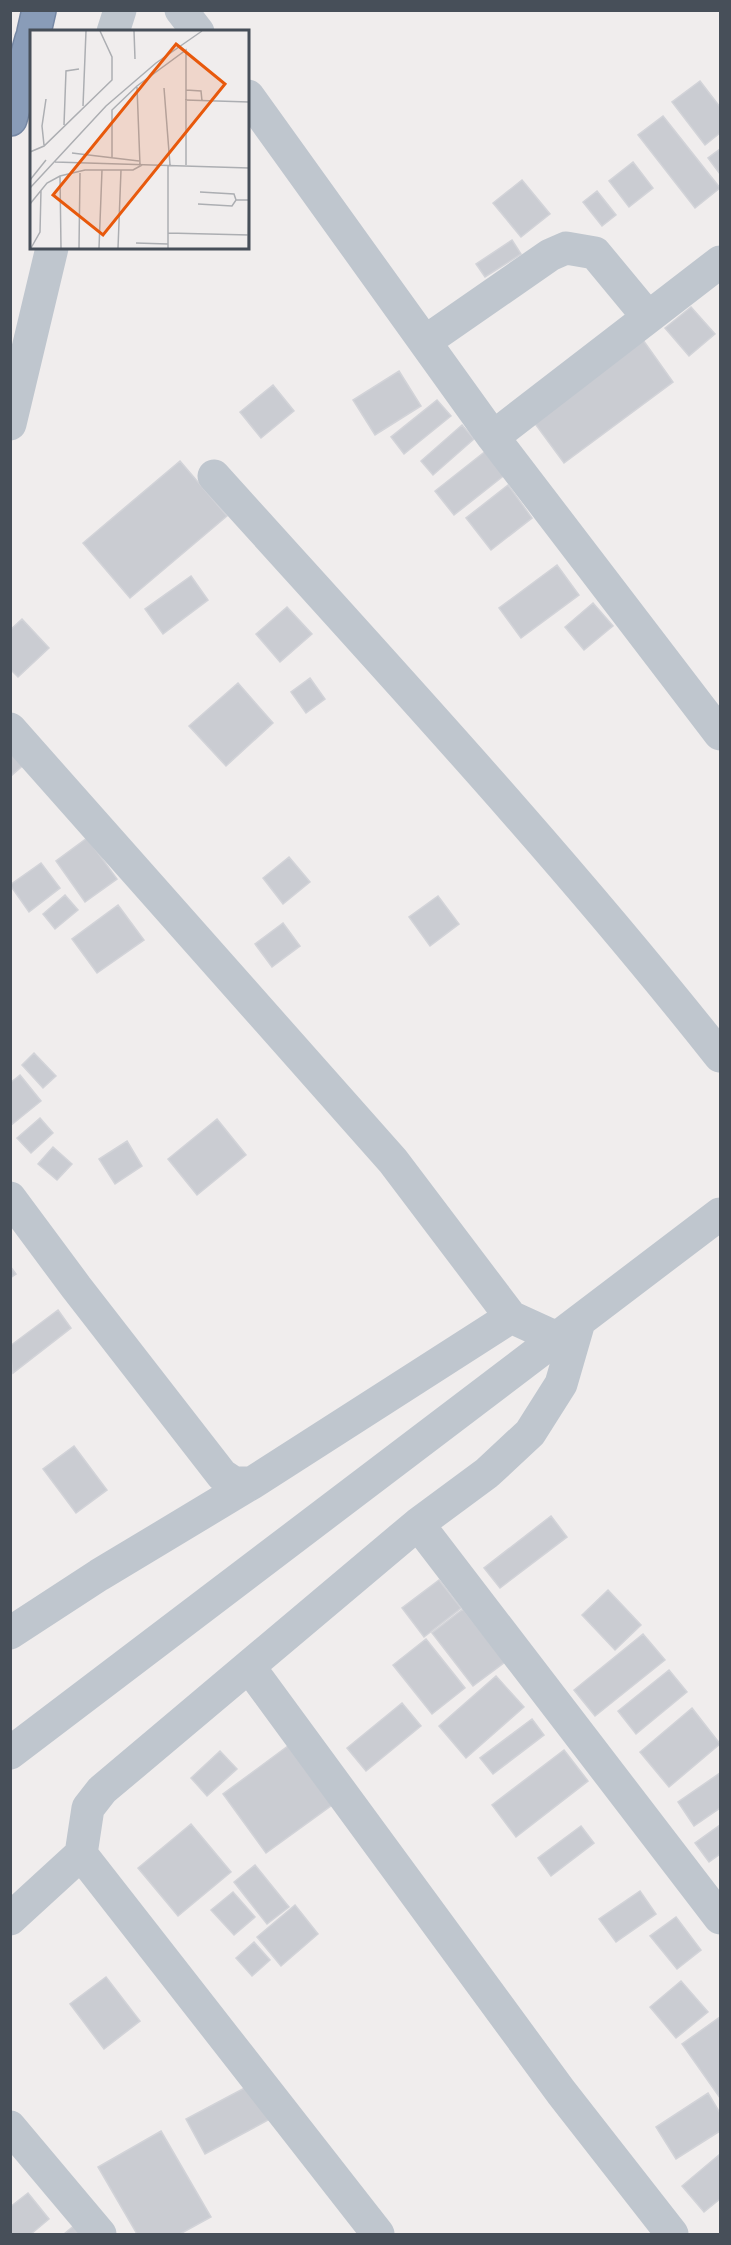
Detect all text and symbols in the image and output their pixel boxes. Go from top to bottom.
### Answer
inset map [30,30,249,249]

